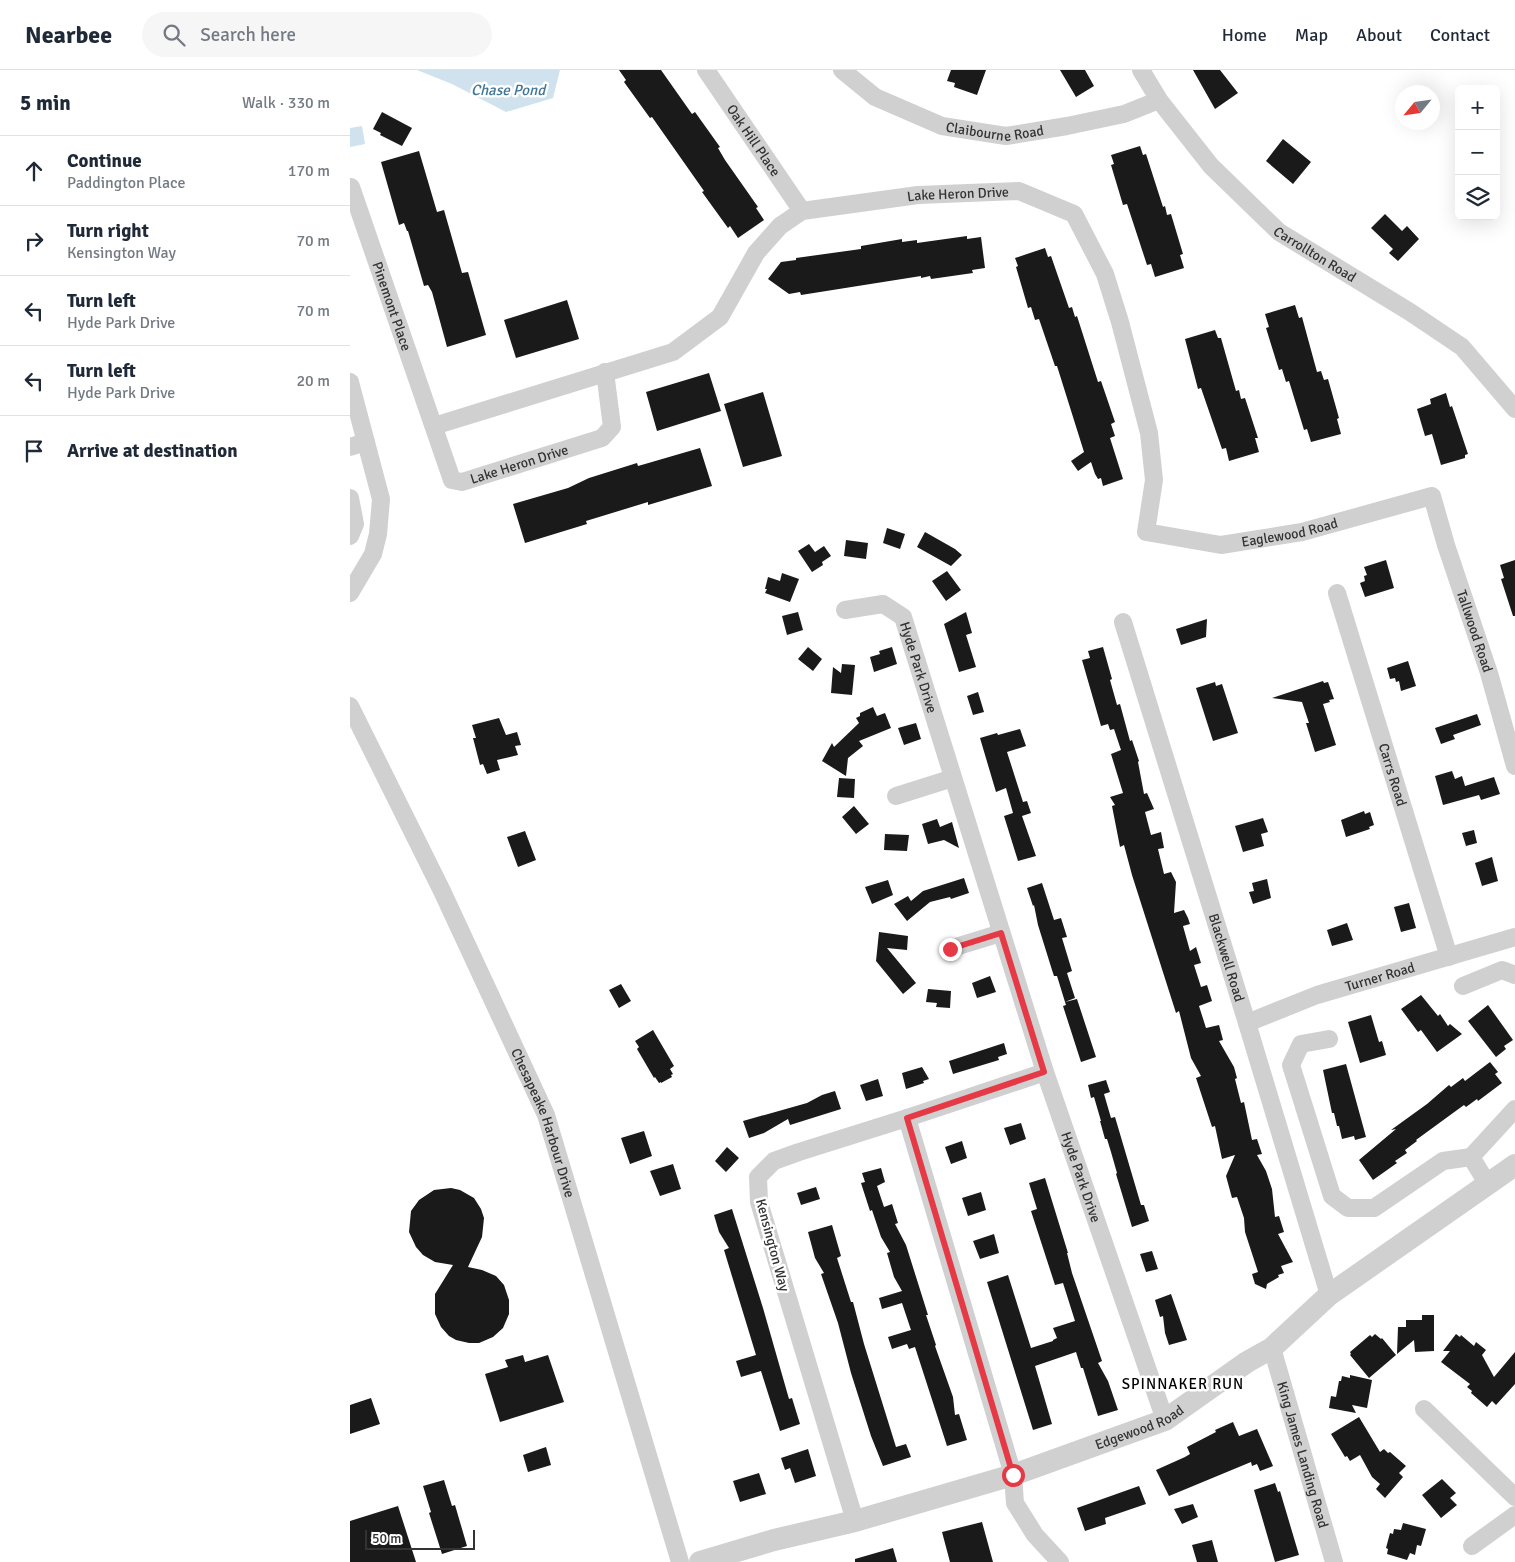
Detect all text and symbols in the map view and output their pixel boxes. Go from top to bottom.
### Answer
search box [142,12,492,57]
text: Nearbee [25,20,112,50]
icon: search [160,21,188,49]
text: Search here [200,23,296,47]
text: Home [1222,24,1267,46]
text: Map [1295,24,1328,46]
text: About [1356,24,1402,46]
text: Contact [1430,24,1490,46]
water label: Chase Pond [471,81,547,99]
north arrow [1395,85,1440,130]
map controls [1455,85,1500,220]
button: + [1455,85,1500,130]
text: 5 min [20,90,71,116]
text: Walk · 330 m [242,93,330,113]
street label: Oak Hill Place [723,101,784,180]
street label: Claibourne Road [945,119,1045,145]
button: − [1455,130,1500,175]
text: Continue [67,149,142,173]
icon: ahead [20,157,48,185]
text: 170 m [288,161,330,181]
text: Paddington Place [67,173,186,193]
button: layers [1455,175,1500,220]
street label: Lake Heron Drive [906,183,1009,205]
text: Turn right [67,219,149,243]
street label: Carrollton Road [1270,223,1359,286]
icon: right [20,227,48,255]
text: 70 m [296,231,330,251]
text: Kensington Way [67,243,176,263]
street label: Pinemont Place [368,259,415,353]
text: Turn left [67,289,136,313]
icon: left [20,297,48,325]
text: 70 m [296,301,330,321]
text: Hyde Park Drive [67,313,175,333]
text: Turn left [67,359,136,383]
icon: left [20,367,48,395]
text: 20 m [296,371,330,391]
text: Hyde Park Drive [67,383,175,403]
icon: arrive [20,437,48,465]
text: Arrive at destination [67,439,238,463]
street label: Lake Heron Drive [468,441,570,488]
street label: Eaglewood Road [1240,514,1340,551]
street label: Tallwood Road [1453,588,1496,675]
street label: Hyde Park Drive [896,620,940,715]
street label: Carrs Road [1375,741,1410,808]
street label: Blackwell Road [1205,911,1248,1004]
route end [939,938,962,961]
street label: Turner Road [1343,959,1417,995]
street label: Chesapeake Harbour Drive [507,1046,578,1200]
street label: Hyde Park Drive [1057,1130,1104,1225]
street label: Kensington Way [752,1197,793,1294]
district label: SPINNAKER RUN [1122,1375,1244,1393]
street label: King James Landing Road [1273,1379,1332,1530]
street label: Edgewood Road [1093,1402,1187,1454]
route start [1002,1464,1025,1487]
scale bar [365,1527,475,1550]
text: 50 m [372,1530,401,1547]

